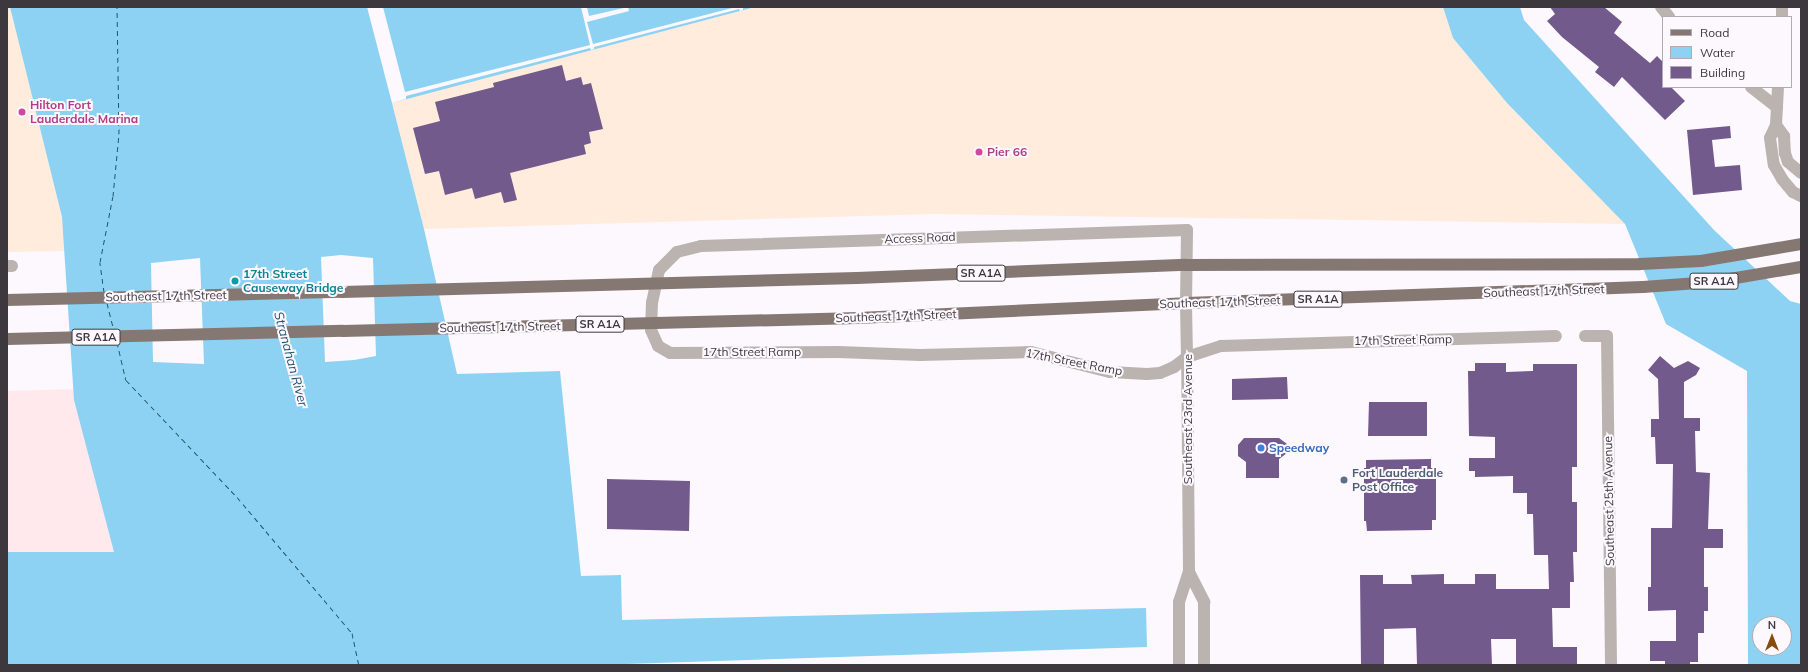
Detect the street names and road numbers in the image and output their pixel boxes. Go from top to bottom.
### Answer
street label: Access Road [884,230,956,246]
road number: SR A1A [956,264,1006,282]
road number: SR A1A [1689,272,1739,290]
street label: Southeast 17th Street [1483,282,1605,300]
street label: Southeast 17th Street [105,288,227,304]
road number: SR A1A [1293,290,1343,308]
street label: Southeast 17th Street [1159,293,1281,311]
street label: Southeast 17th Street [835,307,957,325]
road number: SR A1A [575,315,625,333]
street label: Southeast 17th Street [439,319,561,335]
road number: SR A1A [71,328,121,346]
street label: 17th Street Ramp [1354,332,1452,348]
street label: 17th Street Ramp [703,345,801,359]
street label: 17th Street Ramp [1024,346,1124,378]
street label: Southeast 23rd Avenue [1181,354,1195,484]
street label: Southeast 25th Avenue [1601,436,1617,566]

